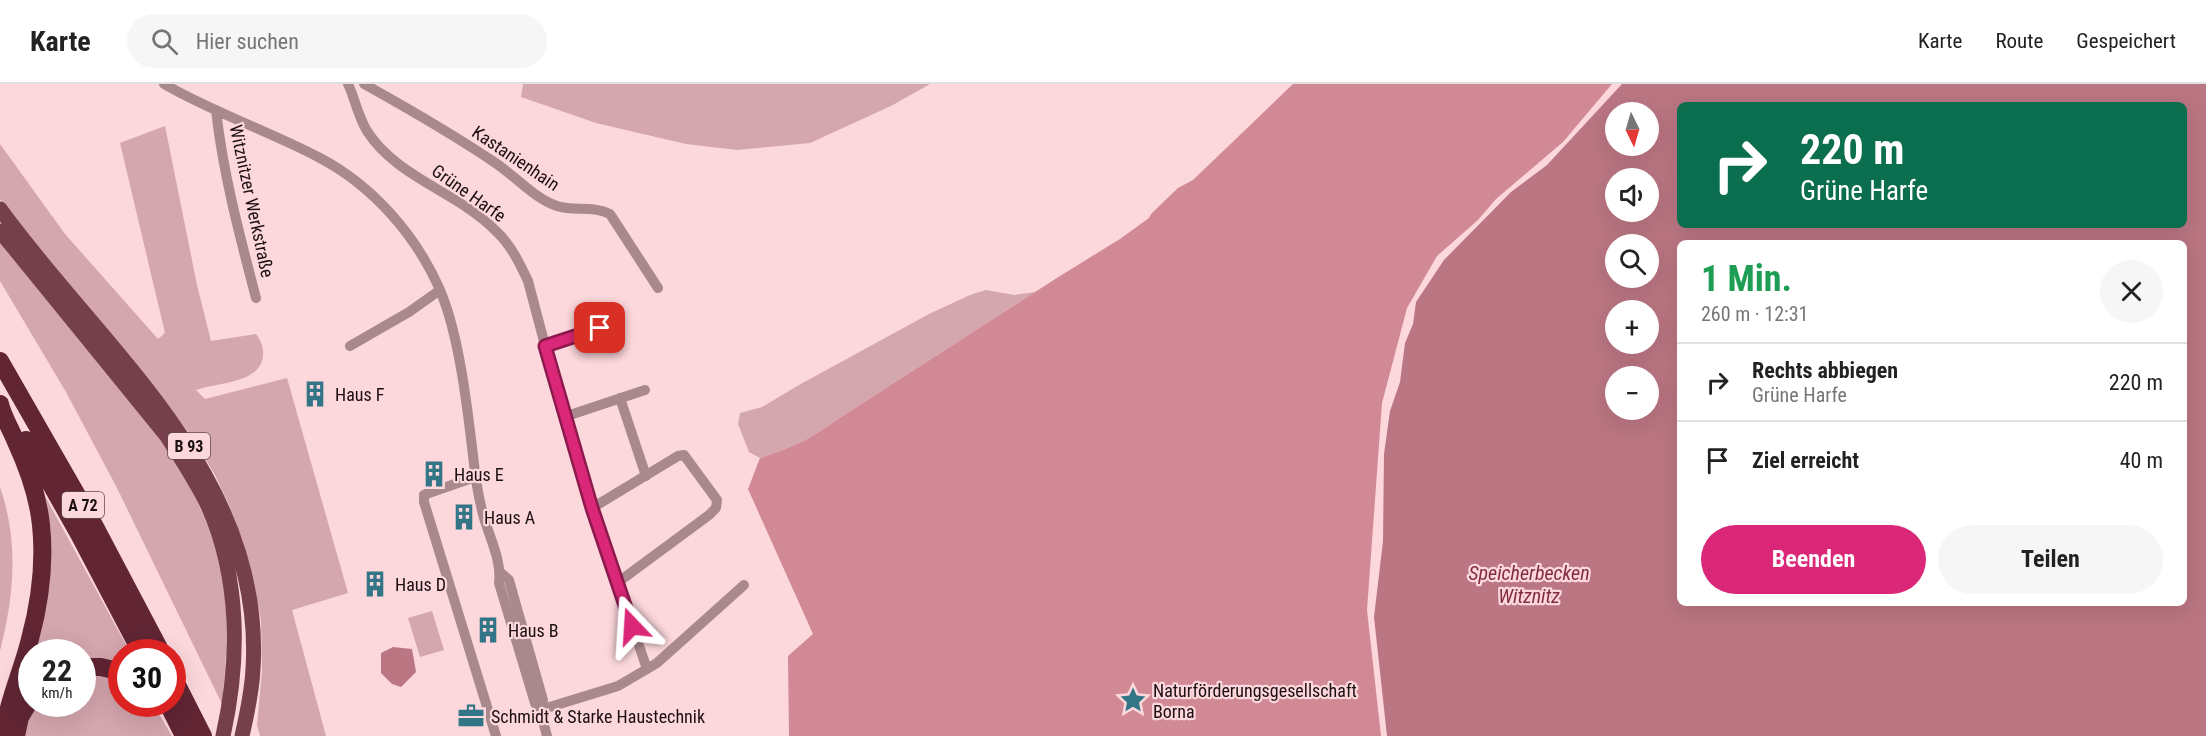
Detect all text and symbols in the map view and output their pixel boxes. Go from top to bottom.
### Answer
search box [127,14,547,68]
text: Karte [30,25,91,58]
icon: search [148,25,181,58]
text: Hier suchen [196,29,299,54]
text: Karte [1918,29,1962,53]
text: Route [1995,29,2043,53]
text: Gespeichert [2076,29,2176,53]
north arrow [1605,102,1659,156]
map controls [1605,102,1659,420]
street label: Kastanienhain [468,121,564,195]
street label: Witznitzer Werkstraße [226,123,278,279]
text: 220 m [1800,125,1905,174]
icon: right [1701,126,1779,204]
street label: Grüne Harfe [428,160,510,226]
button: sound [1605,168,1659,222]
text: Grüne Harfe [1800,175,1928,207]
button: search [1605,234,1659,288]
text: 1 Min. [1701,258,1792,300]
button: close [2100,260,2163,323]
button: + [1605,300,1659,354]
pin [574,302,625,353]
text: 260 m · 12:31 [1701,302,1808,326]
icon: arrive [583,311,616,344]
text: Rechts abbiegen [1752,358,1898,383]
button: − [1605,366,1659,420]
icon: right [1701,366,1734,399]
text: 220 m [2109,370,2163,395]
building icon: Haus F [300,379,330,409]
text: Grüne Harfe [1752,383,1847,407]
place label: Haus F [335,384,385,405]
road number: B 93 [168,433,210,459]
icon: arrive [1701,444,1734,477]
text: Ziel erreicht [1752,448,1859,473]
text: 40 m [2120,448,2163,473]
building icon: Haus E [419,459,449,489]
place label: Haus E [454,464,504,485]
road number: A 72 [62,492,104,518]
building icon: Haus A [449,502,479,532]
place label: Haus A [484,507,536,528]
button: Beenden [1701,525,1926,594]
button: Teilen [1938,525,2163,594]
water label: Speicherbecken Witznitz [1468,561,1590,608]
building icon: Haus D [360,569,390,599]
place label: Haus D [395,574,446,595]
position arrow [600,594,664,658]
building icon: Haus B [473,615,503,645]
place label: Haus B [508,620,559,641]
speed limit sign: 30 [108,639,186,717]
text: 22 [42,653,72,688]
place label: Naturförderungsgesellschaft Borna [1153,680,1357,722]
text: km/h [42,684,72,702]
place icon: Naturförderungsgesellschaft Borna [1118,685,1148,715]
office icon: Schmidt & Starke Haustechnik [456,701,486,731]
place label: Schmidt & Starke Haustechnik [491,706,705,727]

